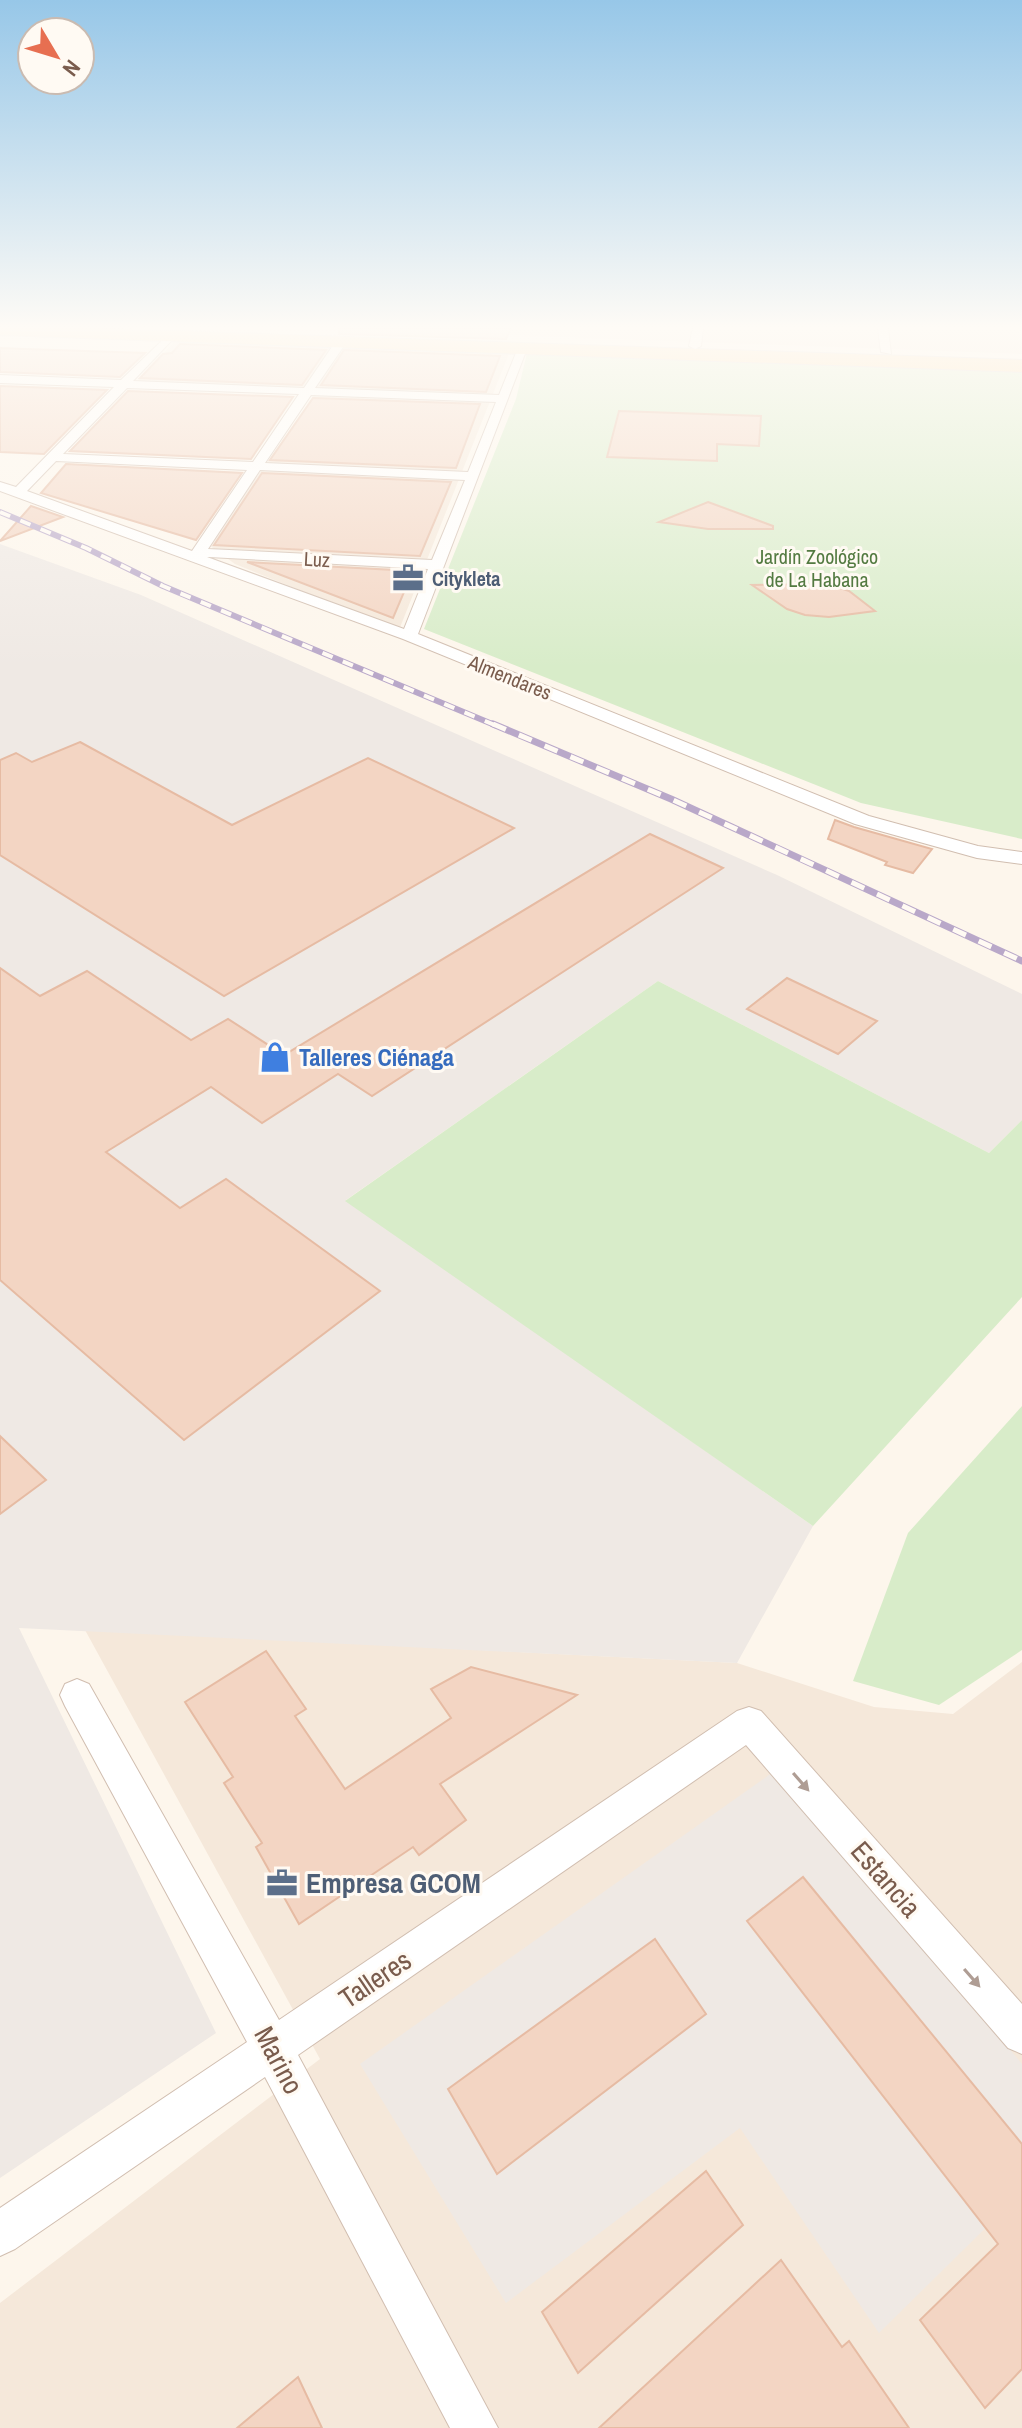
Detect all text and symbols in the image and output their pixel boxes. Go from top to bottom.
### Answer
north arrow [16,16,96,96]
text: N [56,54,88,83]
park label: Jardín Zoológico de La Habana [756,543,878,593]
street label: Luz [303,545,331,573]
office icon: Citykleta [391,561,425,595]
place label: Citykleta [432,565,500,592]
street label: Almendares [463,648,556,706]
shop icon: Talleres Ciénaga [258,1040,292,1074]
place label: Talleres Ciénaga [299,1041,454,1073]
one-way arrow [792,1772,809,1792]
street label: Estancia [842,1833,930,1925]
place label: Empresa GCOM [306,1864,481,1902]
office icon: Empresa GCOM [265,1866,299,1900]
street label: Talleres [331,1941,419,2017]
one-way arrow [963,1967,980,1987]
street label: Marino [245,2020,313,2100]

